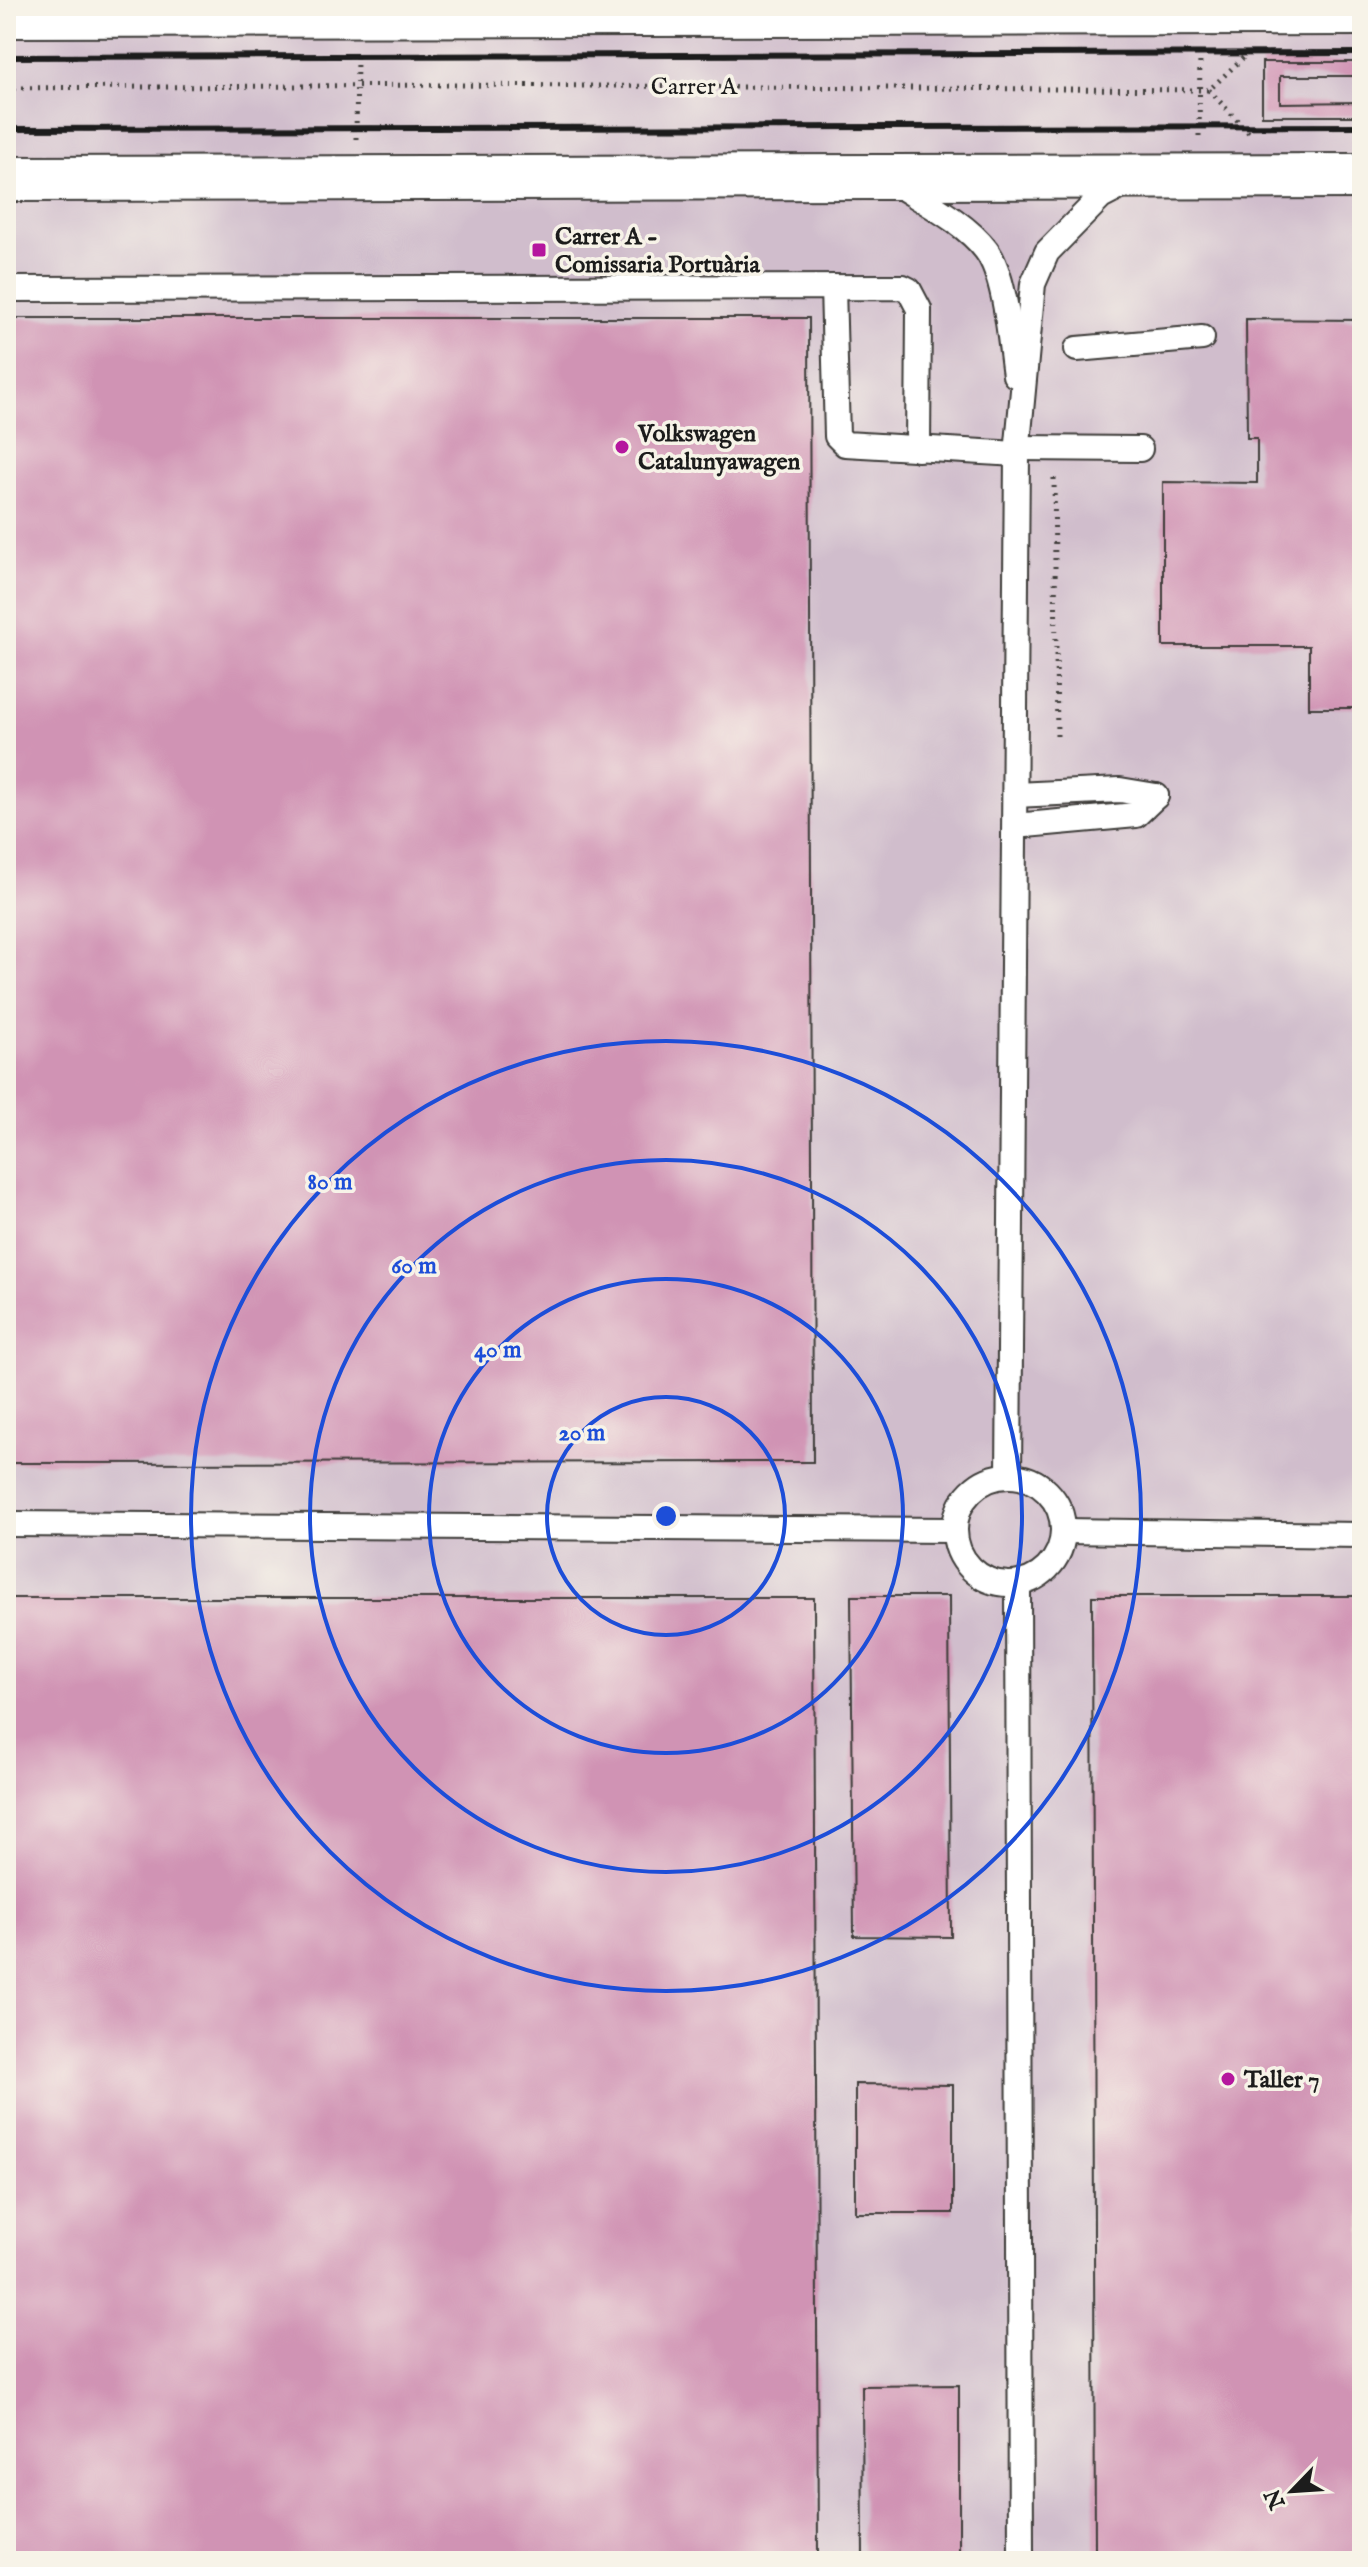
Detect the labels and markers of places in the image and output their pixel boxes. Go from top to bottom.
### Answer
place label: Carrer A - Comissaria Portuària [555,222,761,281]
marker: Carrer A - Comissaria Portuària [530,241,548,259]
place label: Volkswagen Catalunyawagen [637,419,800,478]
marker: Volkswagen Catalunyawagen [613,438,631,456]
centre of rings [652,1502,680,1530]
place label: Taller 7 [1243,2065,1319,2096]
marker: Taller 7 [1219,2070,1237,2088]

